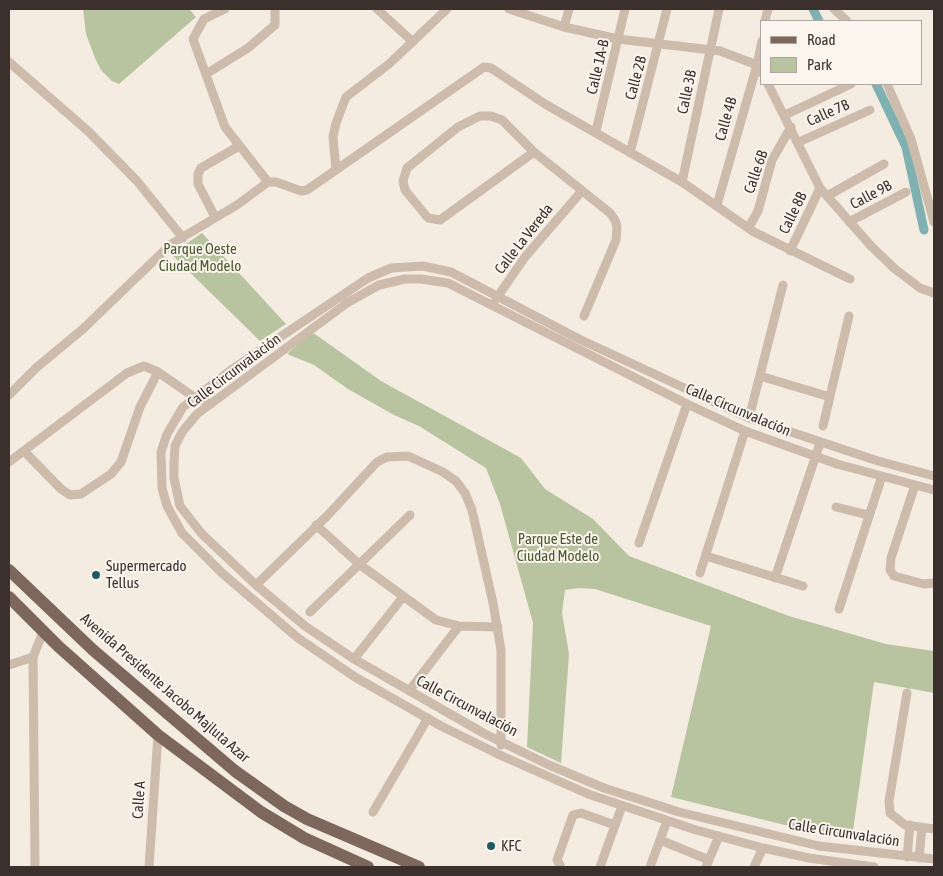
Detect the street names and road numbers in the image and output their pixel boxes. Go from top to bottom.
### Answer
street label: Calle 1A-B [583,38,613,96]
street label: Calle 2B [622,54,650,102]
street label: Calle 3B [674,68,700,116]
street label: Calle 4B [711,95,741,143]
street label: Calle 7B [804,96,852,130]
street label: Calle 6B [740,148,772,196]
street label: Calle 9B [847,177,895,213]
street label: Calle 8B [775,189,811,237]
street label: Calle La Vereda [491,200,557,278]
street label: Calle Circunvalación [184,330,284,412]
street label: Calle Circunvalación [683,380,793,440]
street label: Avenida Presidente Jacobo Majluta Azar [77,610,253,766]
street label: Calle Circunvalación [413,672,521,740]
street label: Calle A [129,781,149,819]
street label: Calle Circunvalación [787,815,901,851]

